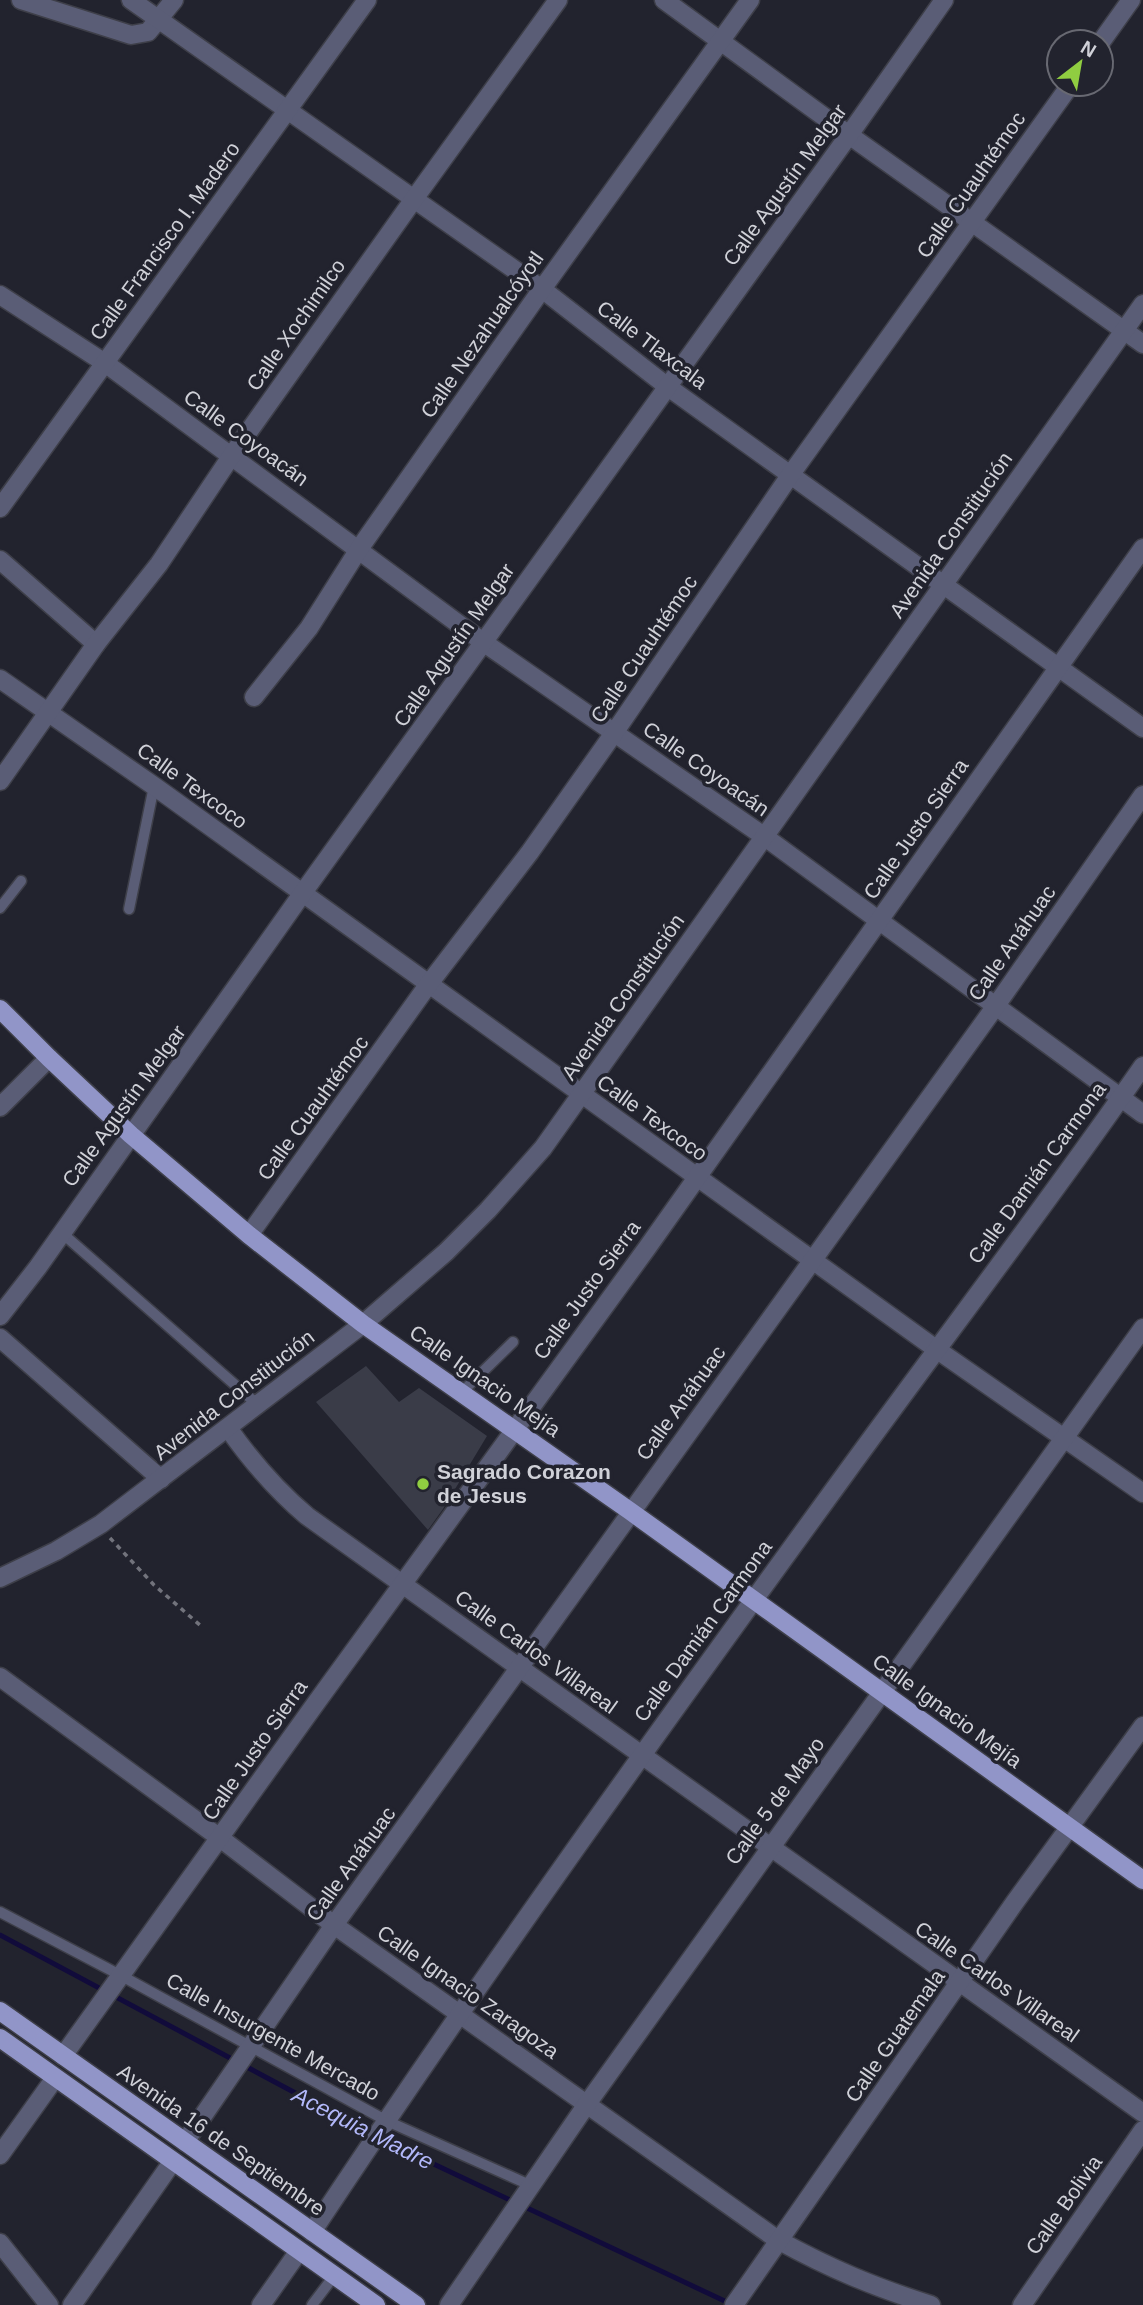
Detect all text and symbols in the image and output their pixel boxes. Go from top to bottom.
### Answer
north arrow [1045,28,1115,98]
text: N [1077,36,1100,61]
street label: Calle Agustín Melgar [718,100,851,270]
street label: Calle Cuauhtémoc [912,107,1030,262]
street label: Calle Francisco I. Madero [85,137,244,344]
street label: Calle Nezahualcóyotl [416,247,548,422]
street label: Calle Xochimilco [242,255,350,395]
street label: Calle Tlaxcala [593,296,712,394]
street label: Calle Coyoacán [180,385,313,490]
street label: Avenida Constitución [885,447,1016,622]
street label: Calle Agustín Melgar [389,559,519,731]
street label: Calle Cuauhtémoc [586,571,701,727]
street label: Calle Coyoacán [639,717,774,821]
street label: Calle Texcoco [133,738,252,833]
street label: Calle Justo Sierra [859,754,973,903]
street label: Calle Anáhuac [963,881,1060,1005]
street label: Avenida Constitución [557,909,688,1084]
street label: Calle Agustín Melgar [57,1021,190,1191]
street label: Calle Cuauhtémoc [253,1031,373,1184]
street label: Calle Texcoco [593,1070,712,1165]
street label: Calle Damián Carmona [963,1077,1110,1268]
street label: Calle Justo Sierra [529,1216,645,1364]
street label: Calle Ignacio Mejía [406,1320,565,1441]
street label: Avenida Constitución [149,1325,318,1464]
street label: Calle Anáhuac [631,1341,730,1464]
place label: Sagrado Corazon de Jesus [437,1460,611,1507]
marker: Sagrado Corazon de Jesus [415,1476,431,1492]
street label: Calle Damián Carmona [629,1535,776,1726]
street label: Calle Carlos Villareal [451,1585,622,1718]
street label: Calle Ignacio Mejía [868,1649,1027,1773]
street label: Calle Justo Sierra [198,1675,312,1824]
street label: Calle 5 de Mayo [721,1733,828,1869]
street label: Calle Anáhuac [301,1802,400,1925]
street label: Calle Carlos Villareal [911,1916,1084,2047]
street label: Calle Ignacio Zaragoza [373,1920,564,2063]
street label: Calle Guatemala [840,1965,949,2106]
street label: Calle Insurgente Mercado [163,1968,384,2105]
street label: Avenida 16 de Septiembre [113,2059,329,2220]
water label: Acequia Madre [286,2080,438,2175]
street label: Calle Bolivia [1021,2151,1106,2259]

